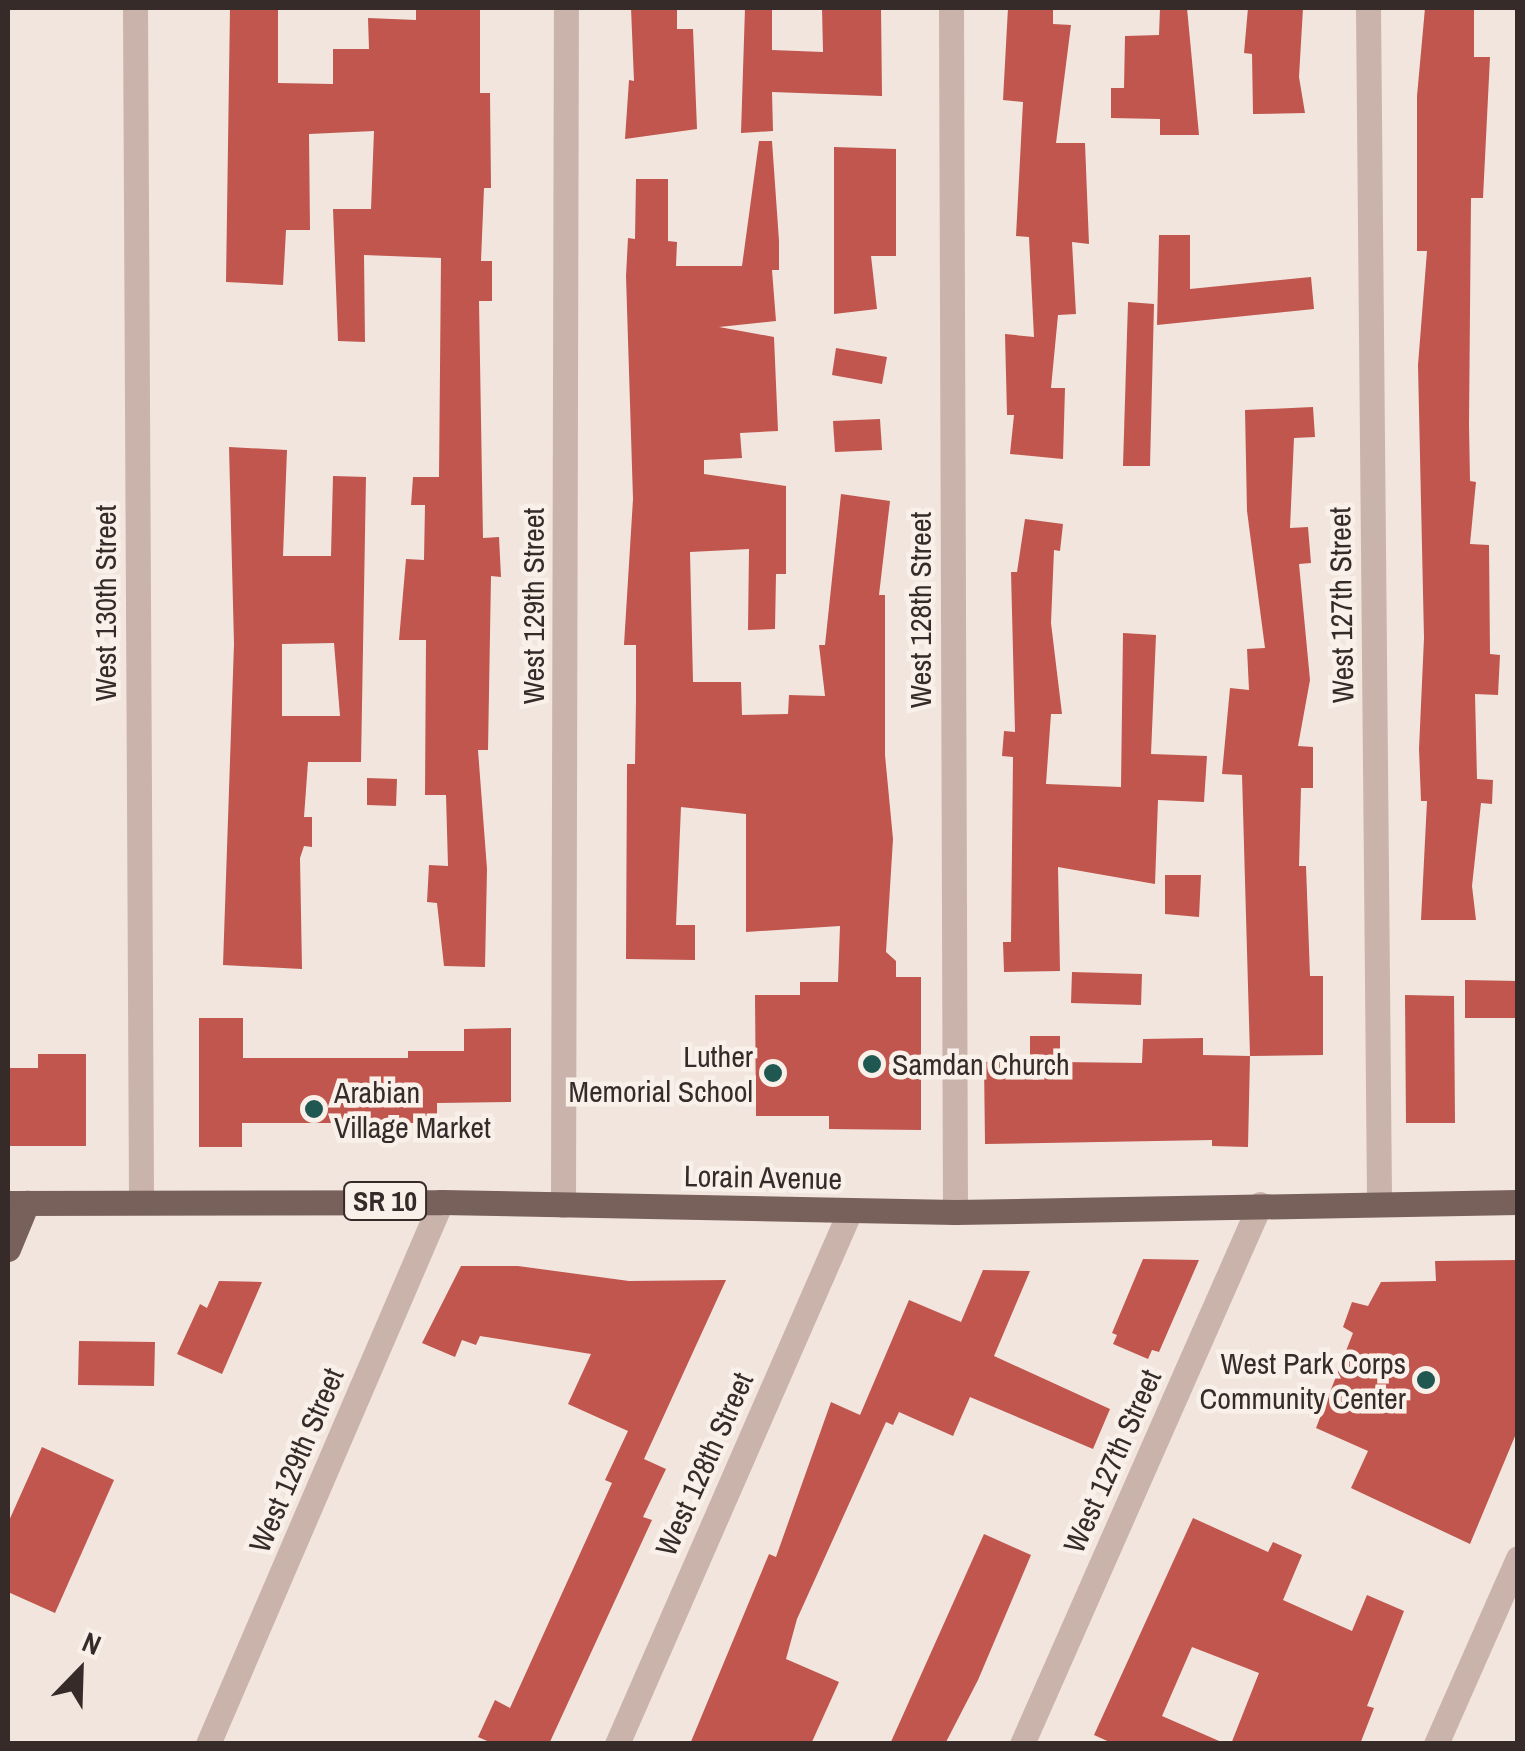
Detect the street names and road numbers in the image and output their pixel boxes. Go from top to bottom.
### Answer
street label: West 130th Street [87,505,123,701]
street label: West 127th Street [1321,506,1361,704]
street label: West 129th Street [515,508,551,704]
street label: West 128th Street [902,512,938,708]
street label: Lorain Avenue [683,1158,843,1196]
road number: SR 10 [342,1178,428,1224]
street label: West 129th Street [241,1363,351,1557]
street label: West 127th Street [1056,1364,1168,1558]
street label: West 128th Street [648,1367,760,1561]

